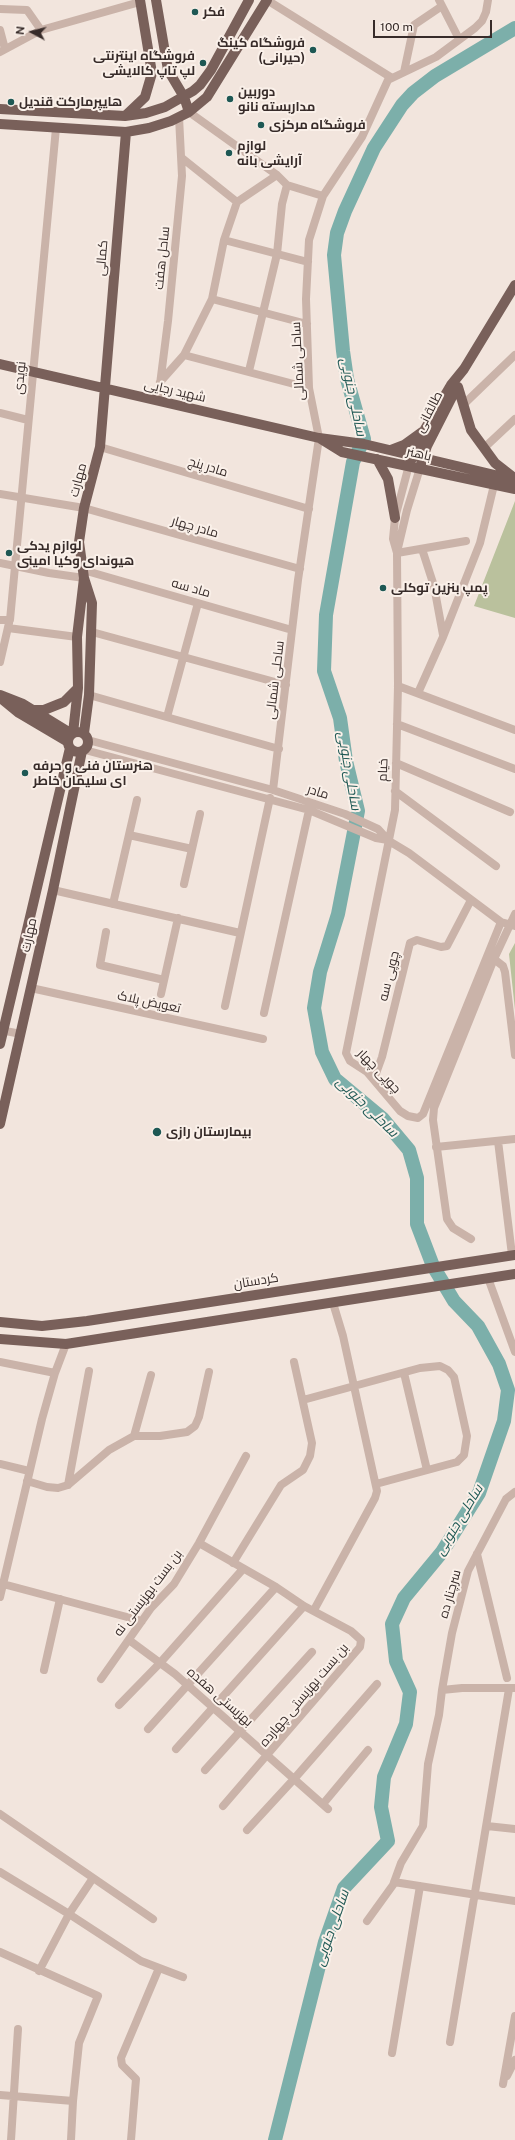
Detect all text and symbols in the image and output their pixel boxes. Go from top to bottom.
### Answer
place label: فکر [203,4,225,20]
marker: فکر [190,7,200,17]
north arrow [12,12,52,52]
scale bar [375,12,494,38]
text: 100 m [380,20,413,34]
text: N [14,26,27,36]
place label: فروشگاه کینگ (حیرانی) [217,35,305,66]
marker: فروشگاه کینگ (حیرانی) [308,45,318,55]
place label: فروشگاه اینترنتی لپ تاپ کالایشی [93,48,195,79]
marker: فروشگاه اینترنتی لپ تاپ کالایشی [198,58,208,68]
place label: دوربین مداربسته نانو [238,84,315,115]
place label: هایپرمارکت قندیل [19,94,122,110]
marker: دوربین مداربسته نانو [225,94,235,104]
marker: هایپرمارکت قندیل [6,97,16,107]
place label: فروشگاه مرکزى [269,117,366,133]
marker: فروشگاه مرکزى [256,120,266,130]
place label: لوازم آرایشی بانه [237,138,302,169]
marker: لوازم آرایشی بانه [224,148,234,158]
street label: ساحل هفت [151,226,173,290]
street label: کمالی [93,239,111,277]
street label: ساحلی شمالی [288,321,308,401]
water label: ساحلی جنوبی [337,356,369,438]
street label: نویدی [11,361,29,395]
street label: شهید رجایی [143,376,207,406]
street label: طالقانی [412,389,446,435]
street label: باهنر [405,444,433,464]
street label: مادر پنج [186,454,230,480]
street label: مهارت [66,461,90,499]
street label: مادر چهار [170,513,220,541]
place label: لوازم یدکى هیونداى وکیا امینى [17,538,134,569]
marker: لوازم یدکى هیونداى وکیا امینى [4,548,14,558]
street label: ماد سه [170,575,212,601]
place label: پمپ بنزین توکلی [391,580,488,596]
marker: پمپ بنزین توکلی [378,583,388,593]
street label: ساحلی شمالی [262,640,288,720]
water label: ساحلی جنوبی [334,730,364,812]
place label: هنرستان فنی و حرفه ای سلیمان خاطر [33,758,153,789]
street label: خیام [375,758,391,782]
marker: هنرستان فنی و حرفه ای سلیمان خاطر [20,768,30,778]
street label: مادر [305,781,331,803]
street label: مهارت [18,917,40,953]
street label: چوپی سه [375,949,403,1003]
street label: تعویض پلاک [116,988,182,1016]
street label: چوپی چهار [354,1045,404,1097]
water label: ساحلی جنوبی [333,1073,401,1141]
place label: بیمارستان رازی [166,1124,252,1140]
marker: بیمارستان رازی [151,1126,163,1138]
street label: کردستان [232,1270,280,1292]
water label: ساحلی جنوبی [431,1482,487,1558]
street label: بن بست بهزیستی نه [110,1547,186,1639]
street label: سرچنار ده [436,1568,464,1620]
street label: بن بست بهزیستی چهارده [256,1640,352,1750]
street label: بهزیستی هفده [184,1664,256,1730]
water label: ساحلی جنوبی [311,1888,353,1968]

